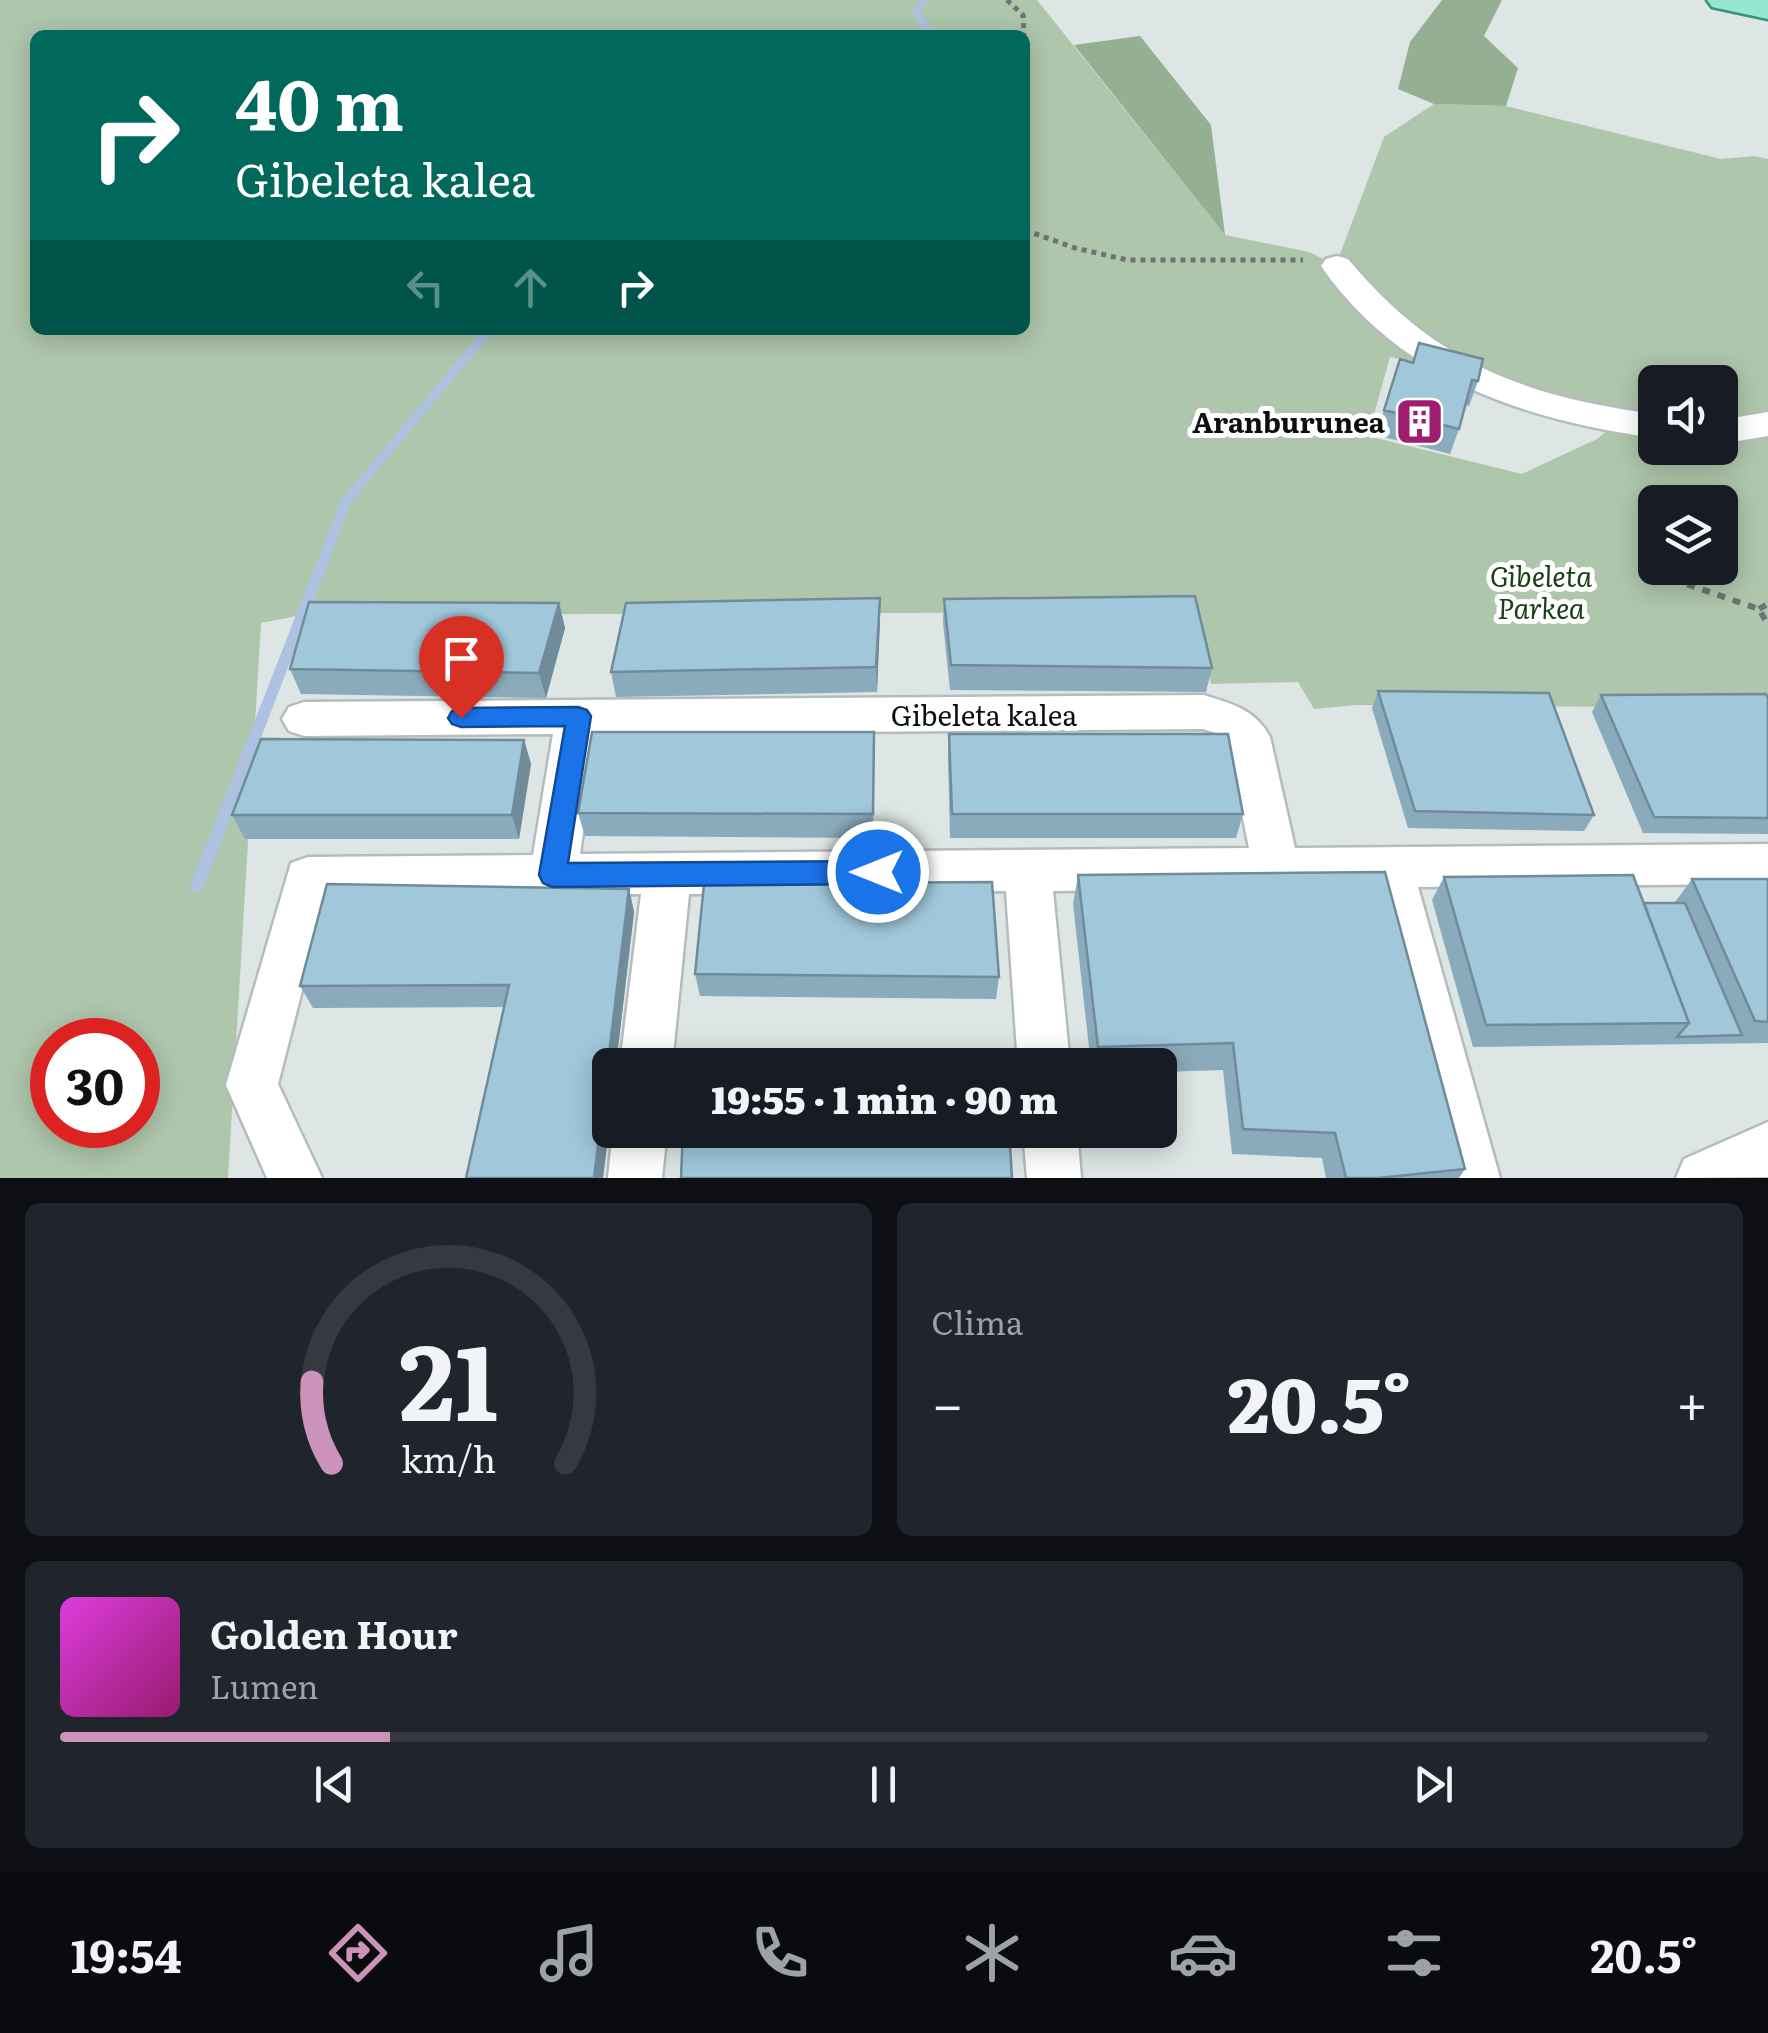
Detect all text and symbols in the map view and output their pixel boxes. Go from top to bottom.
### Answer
text: 40 m [235,49,404,153]
icon: right [70,70,200,200]
text: Gibeleta kalea [235,144,535,211]
icon: left [398,260,453,315]
icon: ahead [503,260,558,315]
icon: right [608,260,663,315]
map controls [1638,365,1738,585]
button: sound [1638,365,1738,465]
building icon: Aranburunea [1394,395,1446,447]
place label: Aranburunea [1192,400,1386,442]
button: layers [1638,485,1738,585]
park label: Gibeleta Parkea [1490,554,1592,628]
pin [419,616,504,719]
icon: arrive [434,631,489,686]
street label: Gibeleta kalea [891,693,1077,735]
position arrow [826,820,930,924]
speed limit sign: 30 [30,1018,160,1148]
text: 19:55 · 1 min · 90 m [711,1069,1058,1126]
text: Clima [932,1297,1023,1345]
text: 21 [399,1299,498,1453]
text: 20.5° [1228,1345,1412,1456]
text: − [932,1360,964,1442]
text: + [1676,1360,1708,1442]
text: km/h [401,1431,496,1484]
text: Golden Hour [210,1604,458,1661]
text: Lumen [210,1661,318,1709]
icon: previous [307,1757,362,1812]
icon: pause [856,1757,911,1812]
icon: next [1406,1757,1461,1812]
icon: directions [323,1918,393,1988]
icon: music [534,1918,604,1988]
icon: phone [745,1918,815,1988]
icon: climate [957,1918,1027,1988]
icon: car [1168,1918,1238,1988]
icon: filters [1379,1918,1449,1988]
text: 19:54 [71,1920,182,1987]
text: 20.5° [1590,1920,1697,1987]

